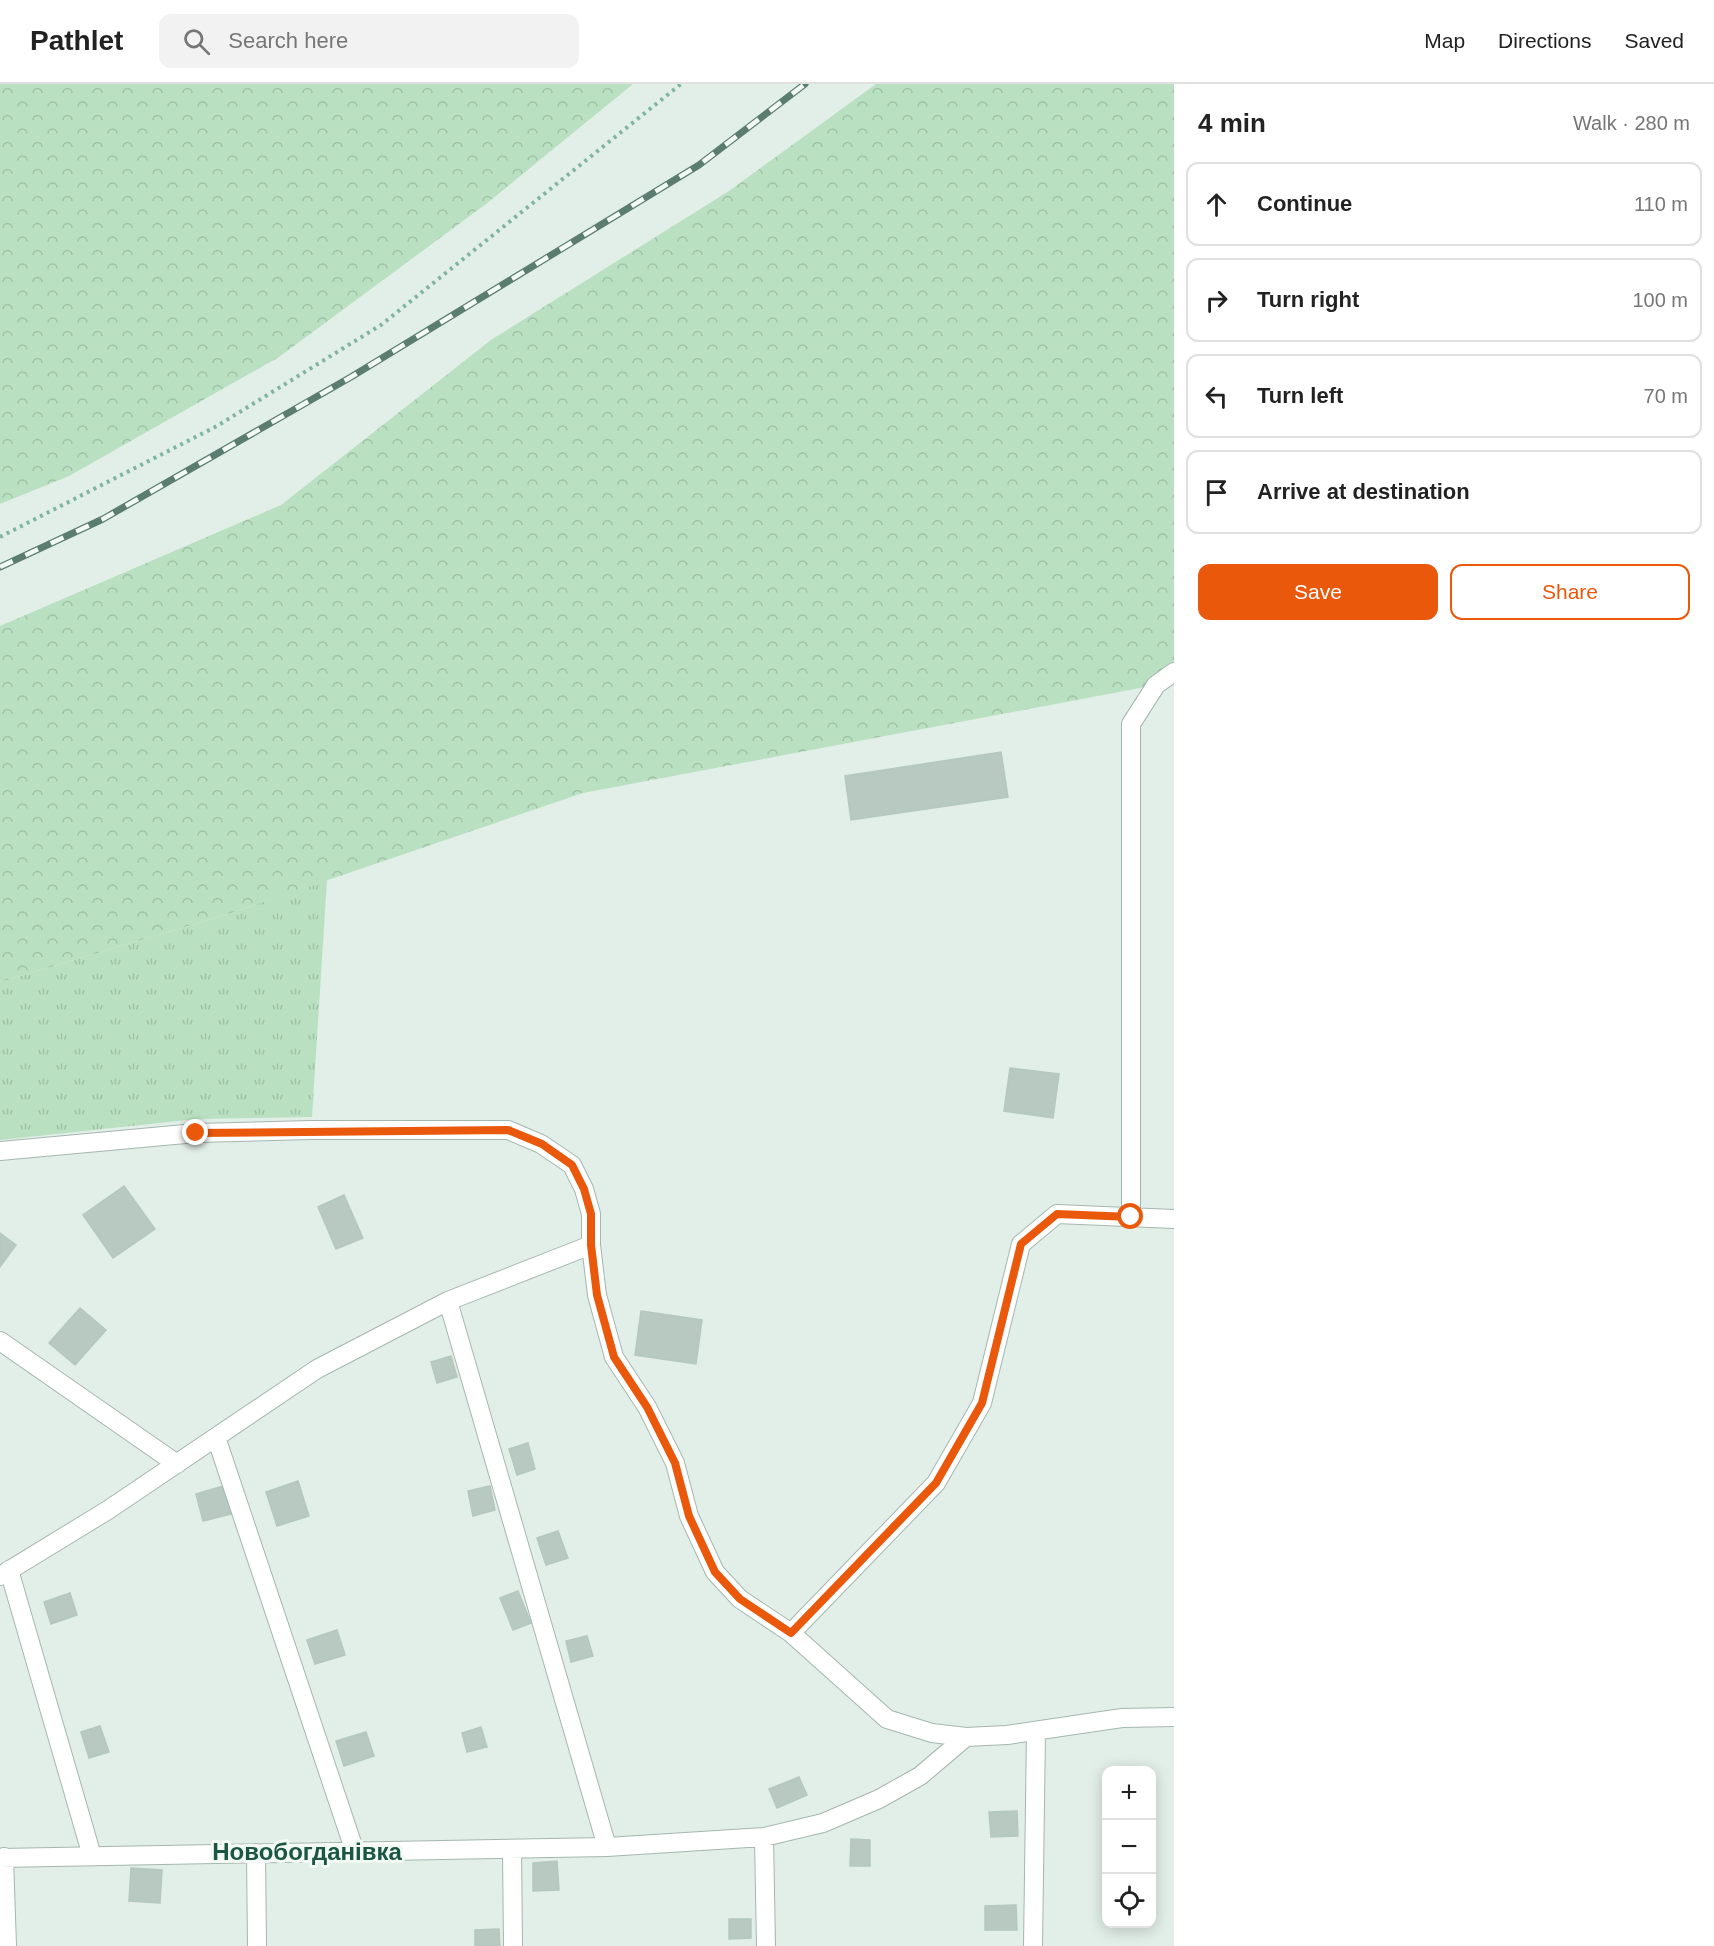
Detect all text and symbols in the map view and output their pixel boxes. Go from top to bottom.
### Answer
search box [159,14,579,68]
text: Pathlet [30,25,123,56]
icon: search [180,25,213,58]
text: Search here [228,28,348,53]
text: Map [1424,29,1465,52]
text: Directions [1498,29,1591,52]
text: Saved [1624,29,1684,52]
text: 4 min [1198,108,1266,138]
text: Walk · 280 m [1573,112,1690,134]
icon: ahead [1200,188,1233,221]
text: Continue [1257,191,1352,216]
text: 110 m [1634,193,1688,215]
icon: right [1200,284,1233,317]
text: Turn right [1257,287,1359,312]
text: 100 m [1632,289,1688,311]
icon: left [1200,380,1233,413]
text: Turn left [1257,383,1343,408]
text: 70 m [1644,385,1688,407]
icon: arrive [1200,476,1233,509]
text: Arrive at destination [1257,479,1470,504]
button: Save [1198,564,1438,620]
button: Share [1450,564,1690,620]
route end [182,1119,208,1145]
route start [1117,1203,1143,1229]
map controls [1102,1766,1156,1928]
button: + [1102,1766,1156,1820]
button: − [1102,1820,1156,1874]
district label: Новобогданівка [212,1838,402,1865]
button: locate [1102,1874,1156,1928]

